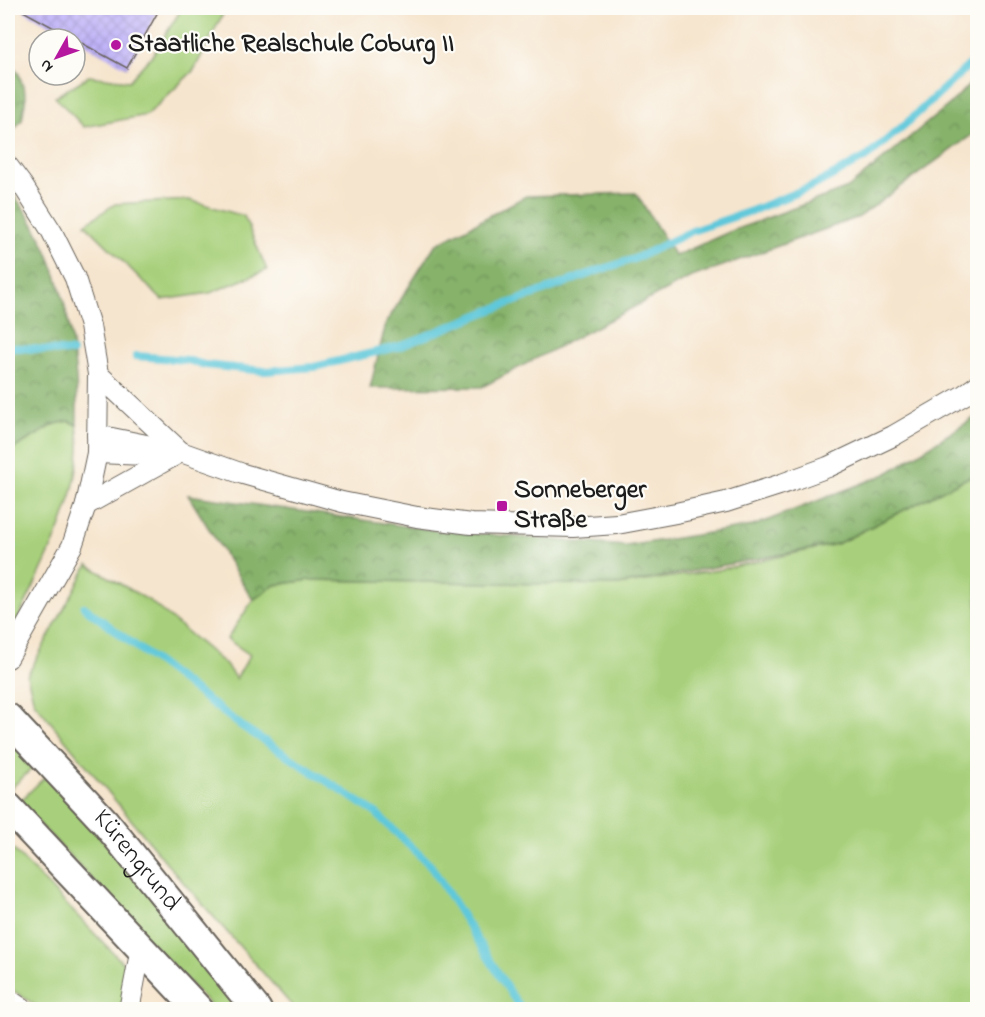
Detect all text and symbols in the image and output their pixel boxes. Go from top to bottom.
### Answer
place label: Staatliche Realschule Coburg II [128,26,454,65]
north arrow [27,27,87,87]
marker: Staatliche Realschule Coburg II [109,38,123,52]
text: N [34,53,60,77]
place label: Sonneberger Straße [514,472,647,540]
marker: Sonneberger Straße [495,499,509,513]
street label: Kürengrund [83,801,190,920]

